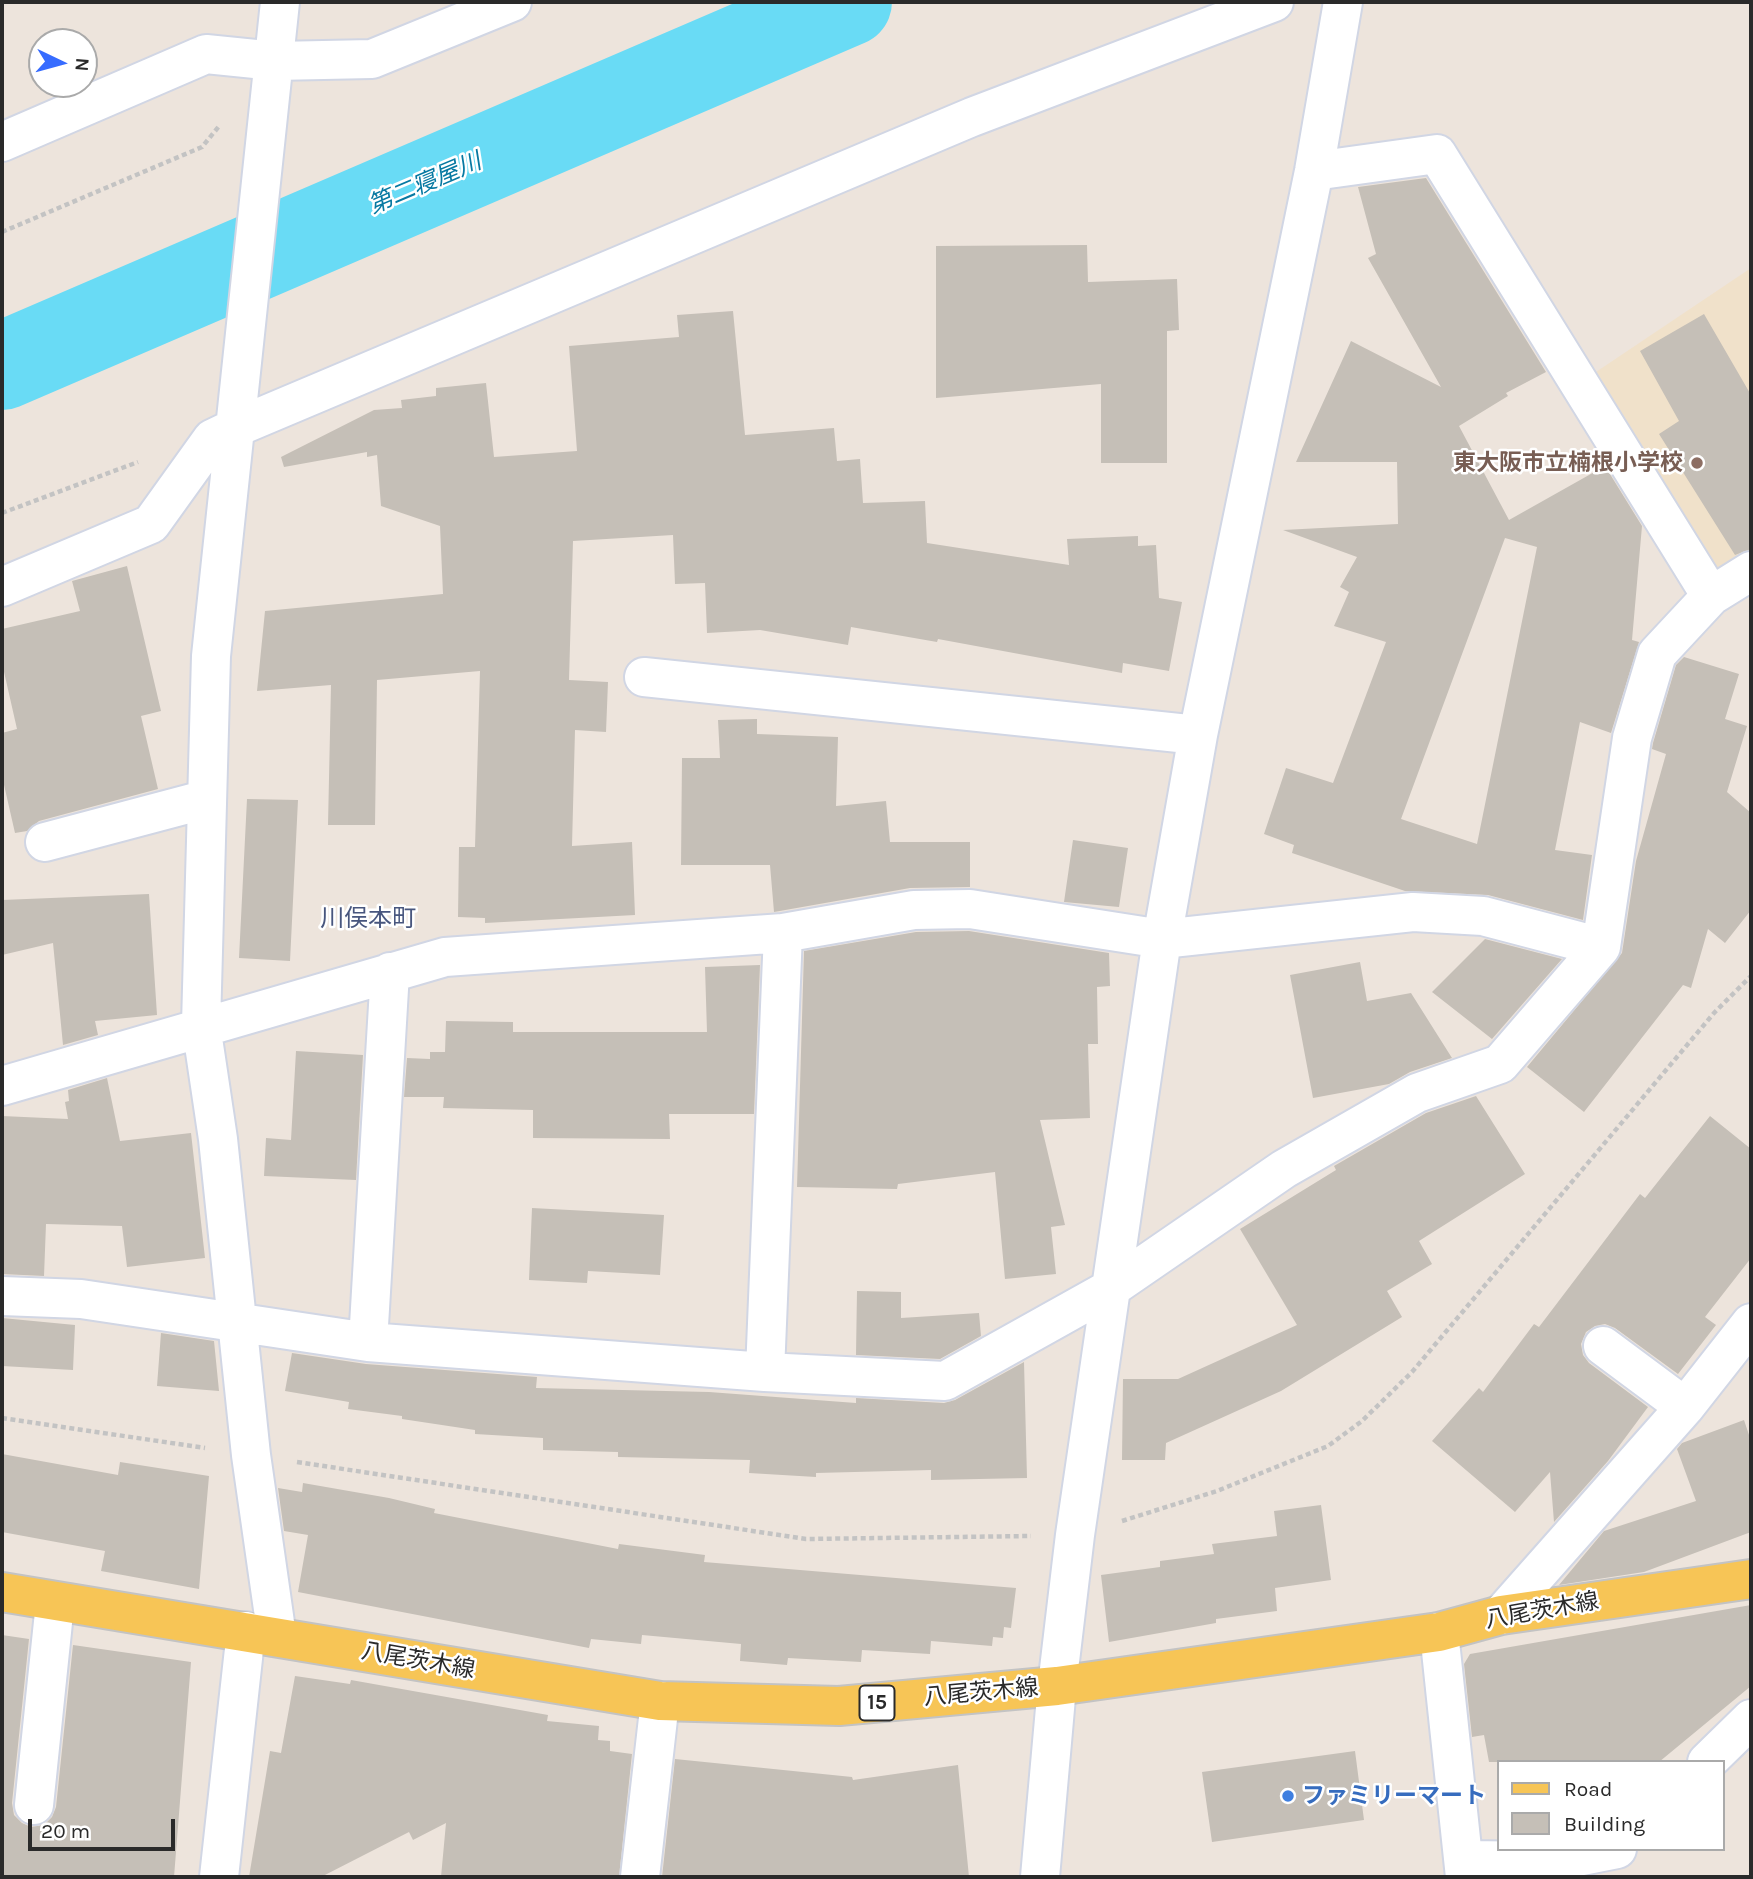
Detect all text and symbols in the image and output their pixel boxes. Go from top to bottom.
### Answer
north arrow [28,28,98,98]
text: N [70,57,93,72]
water label: 第二寝屋川 [364,147,486,221]
place label: 東大阪市立楠根小学校 [1453,449,1683,477]
marker: 東大阪市立楠根小学校 [1689,455,1705,471]
district label: 川俣本町 [320,905,416,933]
street label: 八尾茨木線 [1483,1587,1601,1635]
street label: 八尾茨木線 [359,1637,477,1685]
street label: 八尾茨木線 [923,1674,1039,1712]
road number: 15 [860,1686,894,1720]
legend [1498,1760,1725,1851]
text: Road [1564,1777,1612,1801]
place label: ファミリーマート [1302,1782,1486,1810]
marker: ファミリーマート [1280,1788,1296,1804]
scale bar [32,1806,178,1850]
text: Building [1564,1812,1645,1836]
text: 20 m [41,1819,90,1843]

